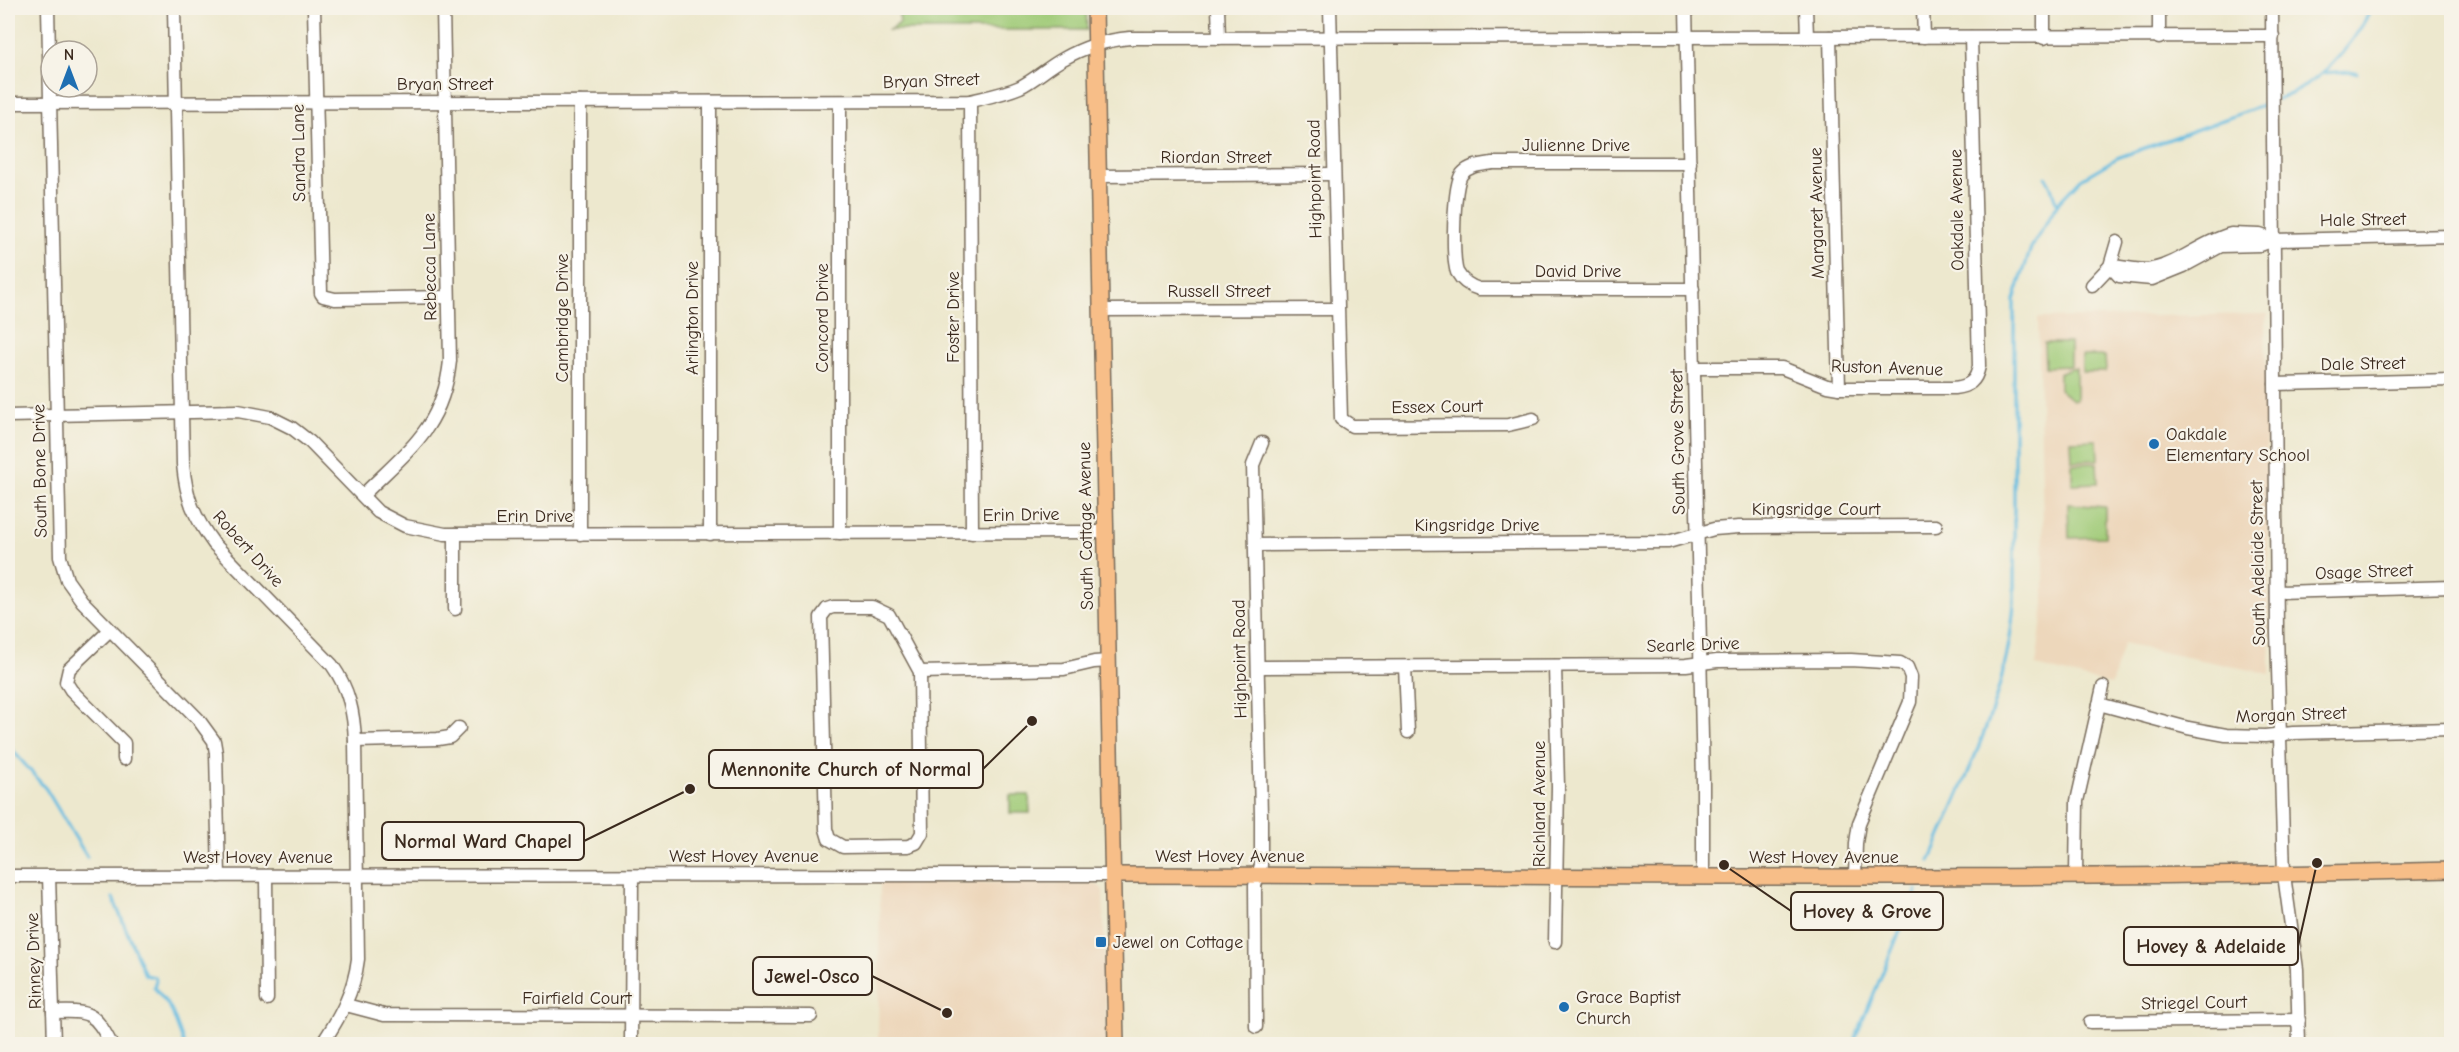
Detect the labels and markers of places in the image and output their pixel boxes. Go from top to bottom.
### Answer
place label: Oakdale Elementary School [2166,424,2310,466]
marker: Oakdale Elementary School [2147,437,2161,451]
callout: Mennonite Church of Normal [709,750,983,788]
callout: Normal Ward Chapel [382,822,584,860]
callout: Hovey & Grove [1791,892,1943,930]
callout: Hovey & Adelaide [2124,927,2298,965]
place label: Jewel on Cottage [1113,932,1243,953]
marker: Jewel on Cottage [1094,935,1108,949]
callout: Jewel-Osco [753,957,872,995]
place label: Grace Baptist Church [1576,987,1681,1029]
marker: Grace Baptist Church [1557,1000,1571,1014]

